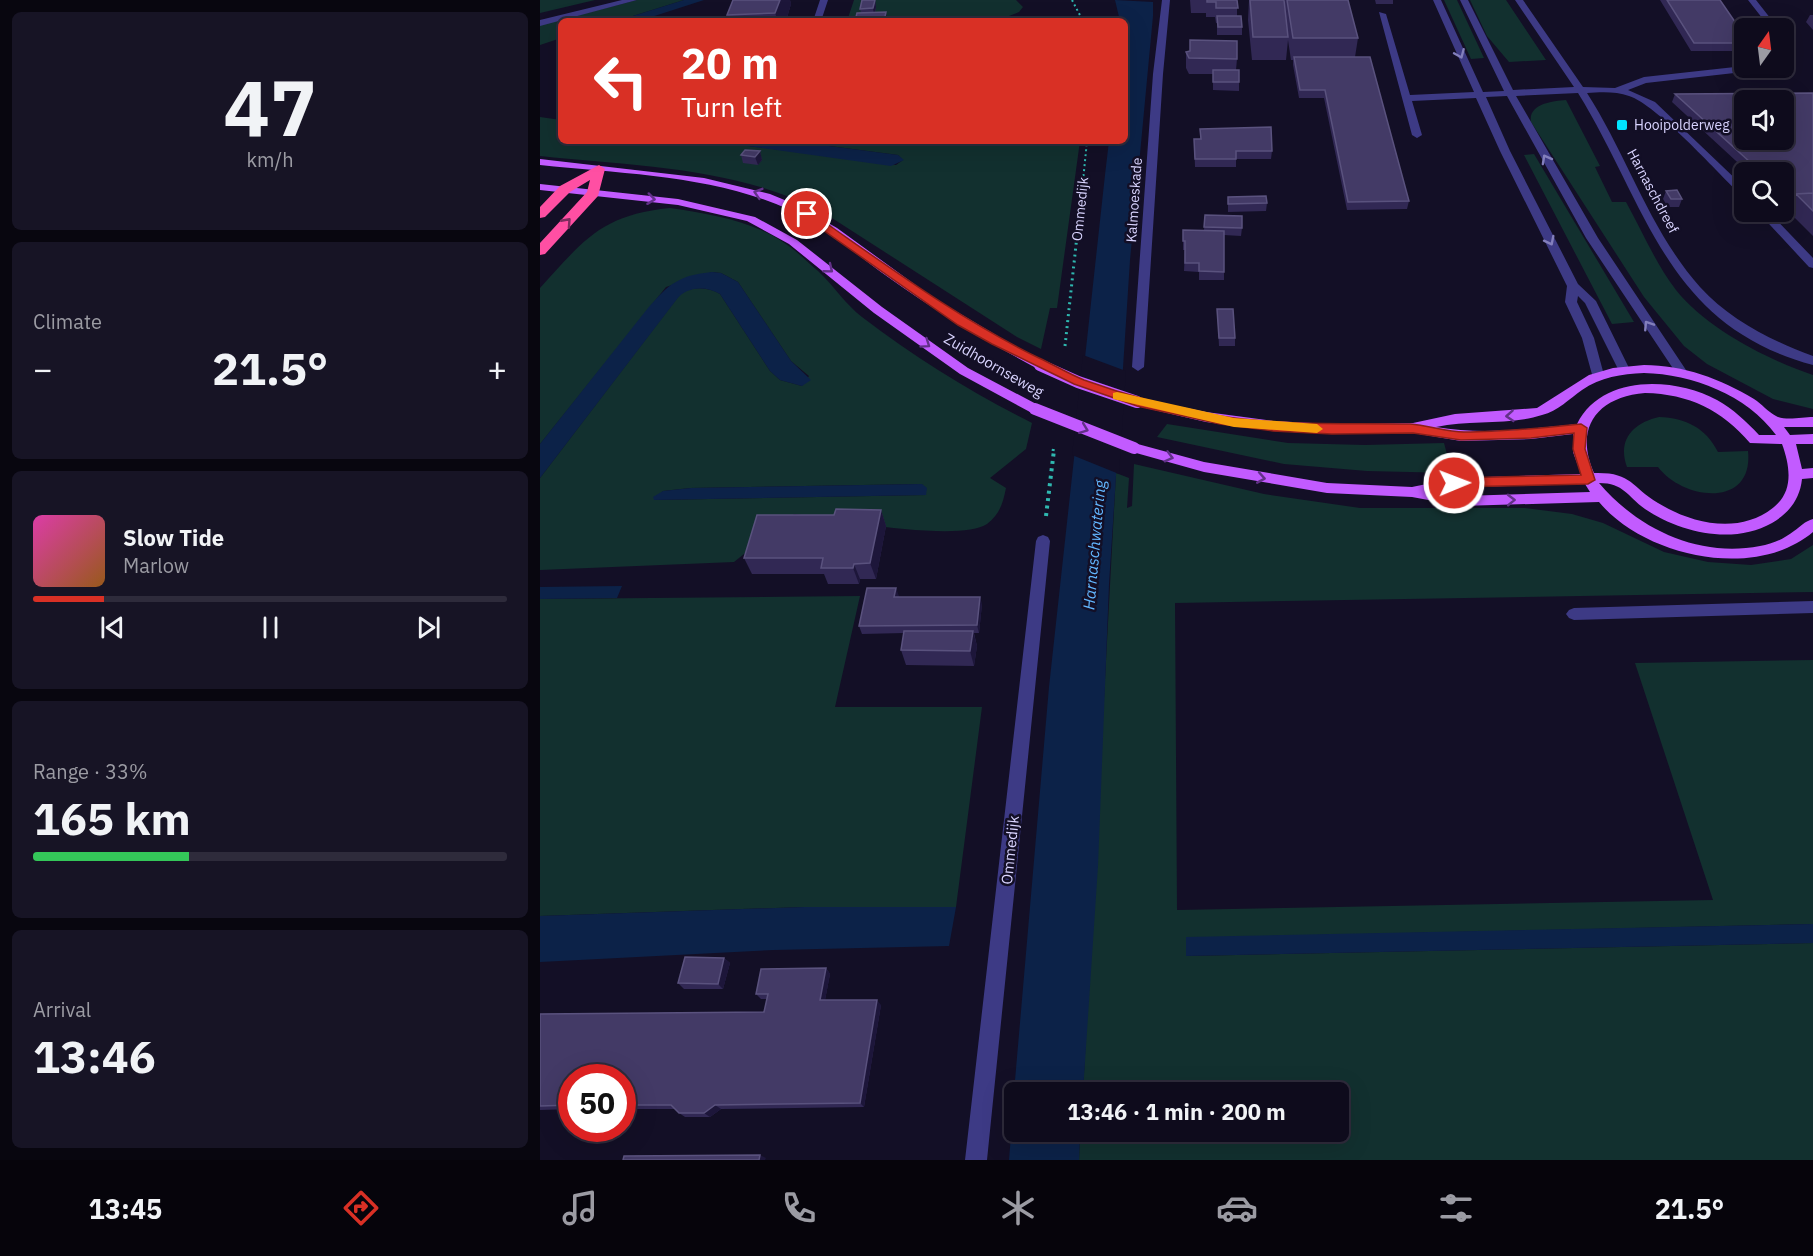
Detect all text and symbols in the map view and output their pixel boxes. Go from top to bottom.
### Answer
north arrow [1734,18,1794,78]
map controls [1734,18,1794,222]
text: 20 m [681,36,779,91]
icon: left [582,42,660,120]
one-way arrow [1453,47,1465,58]
text: 47 [223,56,317,157]
text: Turn left [681,89,782,124]
button: sound [1734,90,1794,150]
place label: Hooipolderweg [1634,116,1730,134]
marker: Hooipolderweg [1615,118,1629,132]
text: km/h [246,146,294,173]
street label: Harnaschdreef [1623,146,1683,237]
one-way arrow [1541,155,1553,165]
street label: Kalmoeskade [1122,157,1146,243]
button: search [1734,162,1794,222]
street label: Ommedijk [1068,175,1092,242]
one-way arrow [753,188,764,200]
pin [781,188,832,239]
one-way arrow [647,193,656,205]
icon: arrive [790,197,823,230]
one-way arrow [560,218,571,229]
one-way arrow [1543,234,1554,245]
one-way arrow [822,262,833,273]
text: Climate [33,308,102,335]
one-way arrow [1644,321,1656,331]
street label: Zuidhoornseweg [941,329,1047,401]
one-way arrow [919,337,930,348]
text: 21.5° [212,339,328,397]
text: − [33,347,53,390]
text: + [487,347,507,390]
one-way arrow [1505,409,1514,422]
one-way arrow [1078,422,1089,435]
one-way arrow [1163,450,1174,462]
position arrow [1422,451,1486,515]
one-way arrow [1256,471,1266,484]
water label: Harnaschwatering [1078,478,1110,611]
one-way arrow [1507,493,1516,506]
text: Slow Tide [123,523,224,552]
text: Marlow [123,552,189,579]
icon: previous [96,611,129,644]
icon: pause [254,611,287,644]
icon: next [412,611,445,644]
text: Range · 33% [33,758,148,785]
text: 165 km [33,789,191,847]
street label: Ommedijk [997,815,1023,885]
text: Arrival [33,996,91,1023]
text: 13:46 [33,1027,156,1085]
speed limit sign: 50 [558,1064,636,1142]
text: 13:46 · 1 min · 200 m [1067,1097,1286,1126]
icon: directions [340,1187,382,1229]
icon: music [559,1187,601,1229]
icon: phone [778,1187,820,1229]
icon: climate [997,1187,1039,1229]
icon: car [1216,1187,1258,1229]
icon: filters [1435,1187,1477,1229]
text: 13:45 [89,1191,162,1226]
text: 21.5° [1655,1191,1724,1226]

